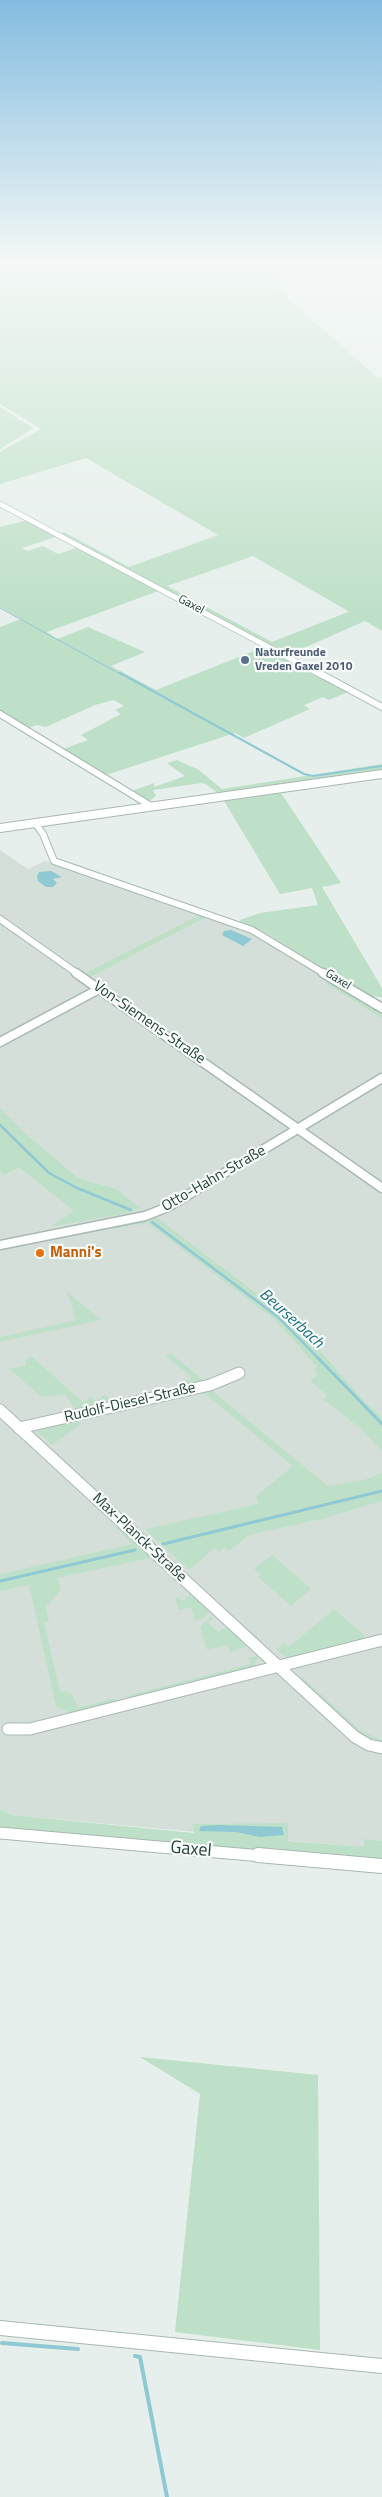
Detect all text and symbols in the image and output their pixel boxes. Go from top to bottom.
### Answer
street label: Gaxel [175,592,207,618]
place label: Naturfreunde Vreden Gaxel 2010 [255,646,352,674]
marker: Naturfreunde Vreden Gaxel 2010 [239,654,251,666]
street label: Gaxel [323,967,353,993]
street label: Von-Siemens-Straße [89,978,209,1068]
street label: Otto-Hahn-Straße [159,1142,269,1216]
place label: Manni's [50,1244,102,1262]
marker: Manni's [34,1247,46,1259]
water label: Beurserbach [255,1285,327,1353]
street label: Rudolf-Diesel-Straße [63,1379,197,1427]
street label: Max-Planck-Straße [88,1490,190,1586]
street label: Gaxel [170,1837,212,1863]

